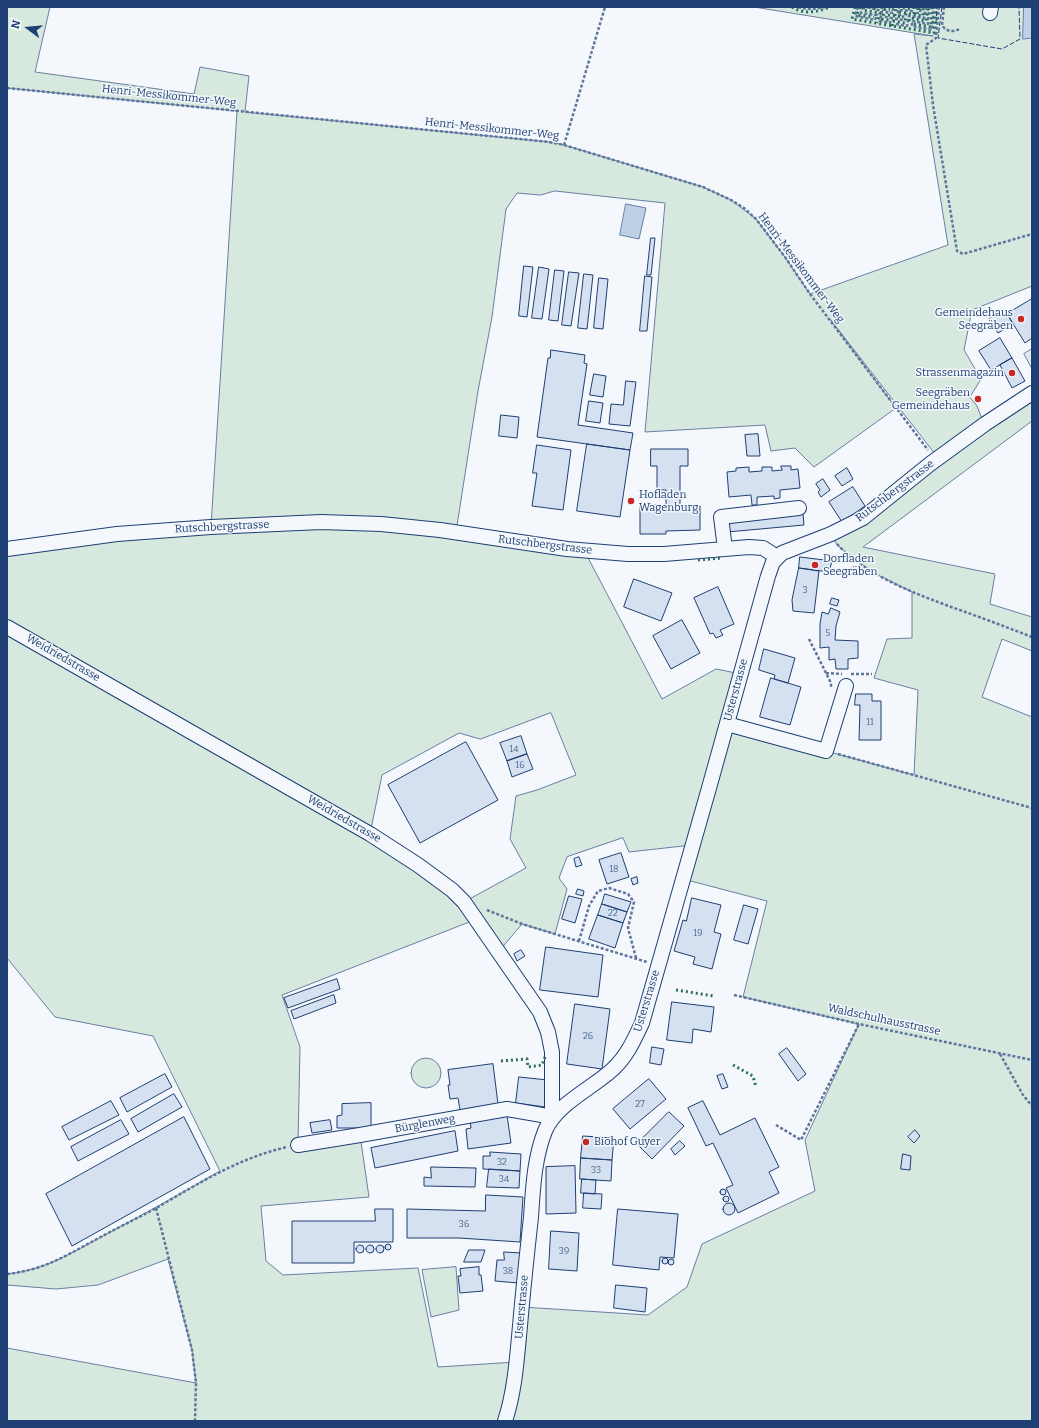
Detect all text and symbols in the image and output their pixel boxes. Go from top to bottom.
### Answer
north arrow [8,8,48,48]
text: N [9,19,23,30]
street label: Henri-Messikommer-Weg [101,82,237,110]
street label: Henri-Messikommer-Weg [424,115,560,143]
street label: Henri-Messikommer-Weg [755,210,847,326]
place label: Gemeindehaus Seegräben [935,306,1013,332]
marker: Gemeindehaus Seegräben [1016,314,1026,324]
place label: Strassenmagazin [915,366,1004,380]
marker: Strassenmagazin [1007,368,1017,378]
place label: Seegräben Gemeindehaus [892,386,970,412]
marker: Seegräben Gemeindehaus [973,394,983,404]
street label: Rutschbergstrasse [853,457,937,525]
place label: Hofladen Wagenburg [639,488,698,514]
marker: Hofladen Wagenburg [626,496,636,506]
street label: Rutschbergstrasse [174,518,270,536]
street label: Rutschbergstrasse [497,533,593,557]
place label: Dorfladen Seegräben [823,552,877,578]
marker: Dorfladen Seegräben [810,560,820,570]
house number: 3 [802,585,808,595]
house number: 5 [826,628,830,638]
street label: Weidriedstrasse [24,632,102,684]
street label: Usterstrasse [721,657,751,723]
house number: 11 [866,717,874,727]
house number: 14 [510,744,518,754]
house number: 16 [516,760,524,770]
street label: Weidriedstrasse [305,793,383,845]
house number: 18 [609,864,619,874]
house number: 22 [608,908,618,918]
house number: 19 [694,928,702,938]
street label: Usterstrasse [631,968,663,1034]
street label: Waldschulhausstrasse [826,1002,942,1038]
house number: 26 [583,1031,593,1041]
house number: 27 [635,1099,645,1109]
street label: Bürglenweg [394,1112,456,1136]
place label: Biohof Guyer [594,1135,661,1149]
marker: Biohof Guyer [581,1137,591,1147]
house number: 32 [497,1157,507,1167]
house number: 33 [591,1165,601,1175]
house number: 34 [499,1174,509,1184]
house number: 36 [459,1219,469,1229]
house number: 39 [559,1246,569,1256]
house number: 38 [503,1266,513,1276]
street label: Usterstrasse [513,1274,531,1340]

